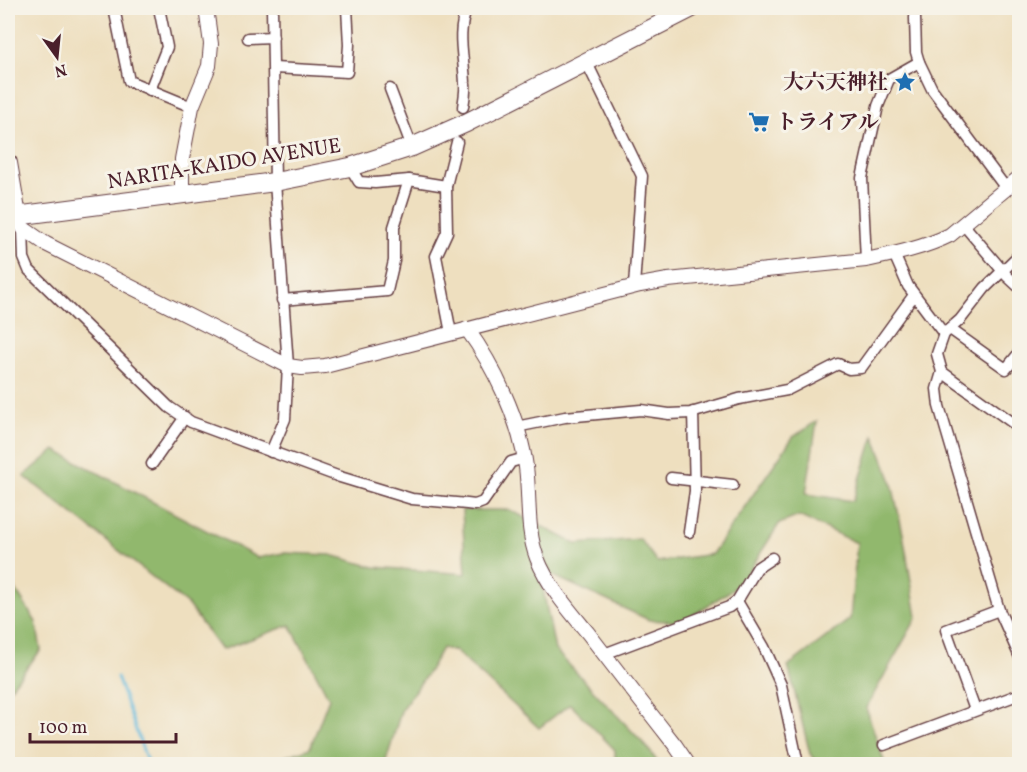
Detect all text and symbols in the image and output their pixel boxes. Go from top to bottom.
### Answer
north arrow [27,27,87,87]
text: N [52,57,69,82]
place label: 大六天神社 [783,69,888,98]
place icon: 大六天神社 [893,70,917,94]
place label: トライアル [776,109,879,138]
supermarket icon: トライアル [747,110,771,134]
street label: NARITA-KAIDO AVENUE [105,132,343,197]
scale bar [30,706,176,744]
text: 100 m [39,716,88,741]

